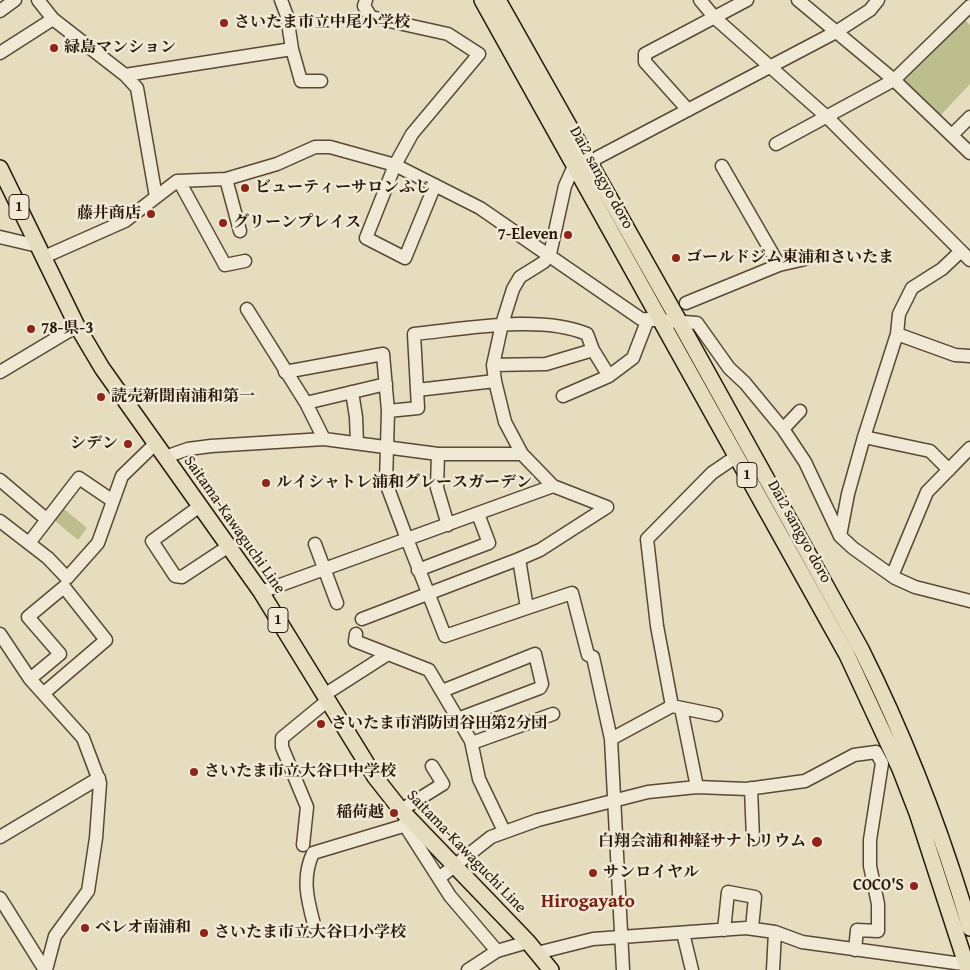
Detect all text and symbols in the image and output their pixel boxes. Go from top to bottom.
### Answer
place label: さいたま市立中尾小学校 [234,13,410,33]
marker: さいたま市立中尾小学校 [218,17,230,29]
place label: 緑島マンション [64,38,176,58]
marker: 緑島マンション [48,42,60,54]
street label: Dai2 sangyo doro [565,123,637,233]
place label: ビューティーサロンふじ [255,178,431,198]
marker: ビューティーサロンふじ [239,182,251,194]
road number: 1 [9,194,29,220]
place label: 藤井商店 [77,204,141,224]
marker: 藤井商店 [145,208,157,220]
place label: グリーンプレイス [233,213,361,233]
marker: グリーンプレイス [217,217,229,229]
place label: 7-Eleven [497,225,558,245]
marker: 7-Eleven [562,229,574,241]
place label: ゴールドジム東浦和さいたま [686,248,894,268]
marker: ゴールドジム東浦和さいたま [670,252,682,264]
place label: 78-県-3 [41,319,93,339]
marker: 78-県-3 [25,323,37,335]
place label: 読売新聞南浦和第一 [111,387,255,407]
marker: 読売新聞南浦和第一 [95,391,107,403]
place label: シデン [70,434,118,454]
marker: シデン [122,438,134,450]
street label: Saitama-Kawaguchi Line [179,452,289,598]
road number: 1 [737,462,757,488]
place label: ルイシャトレ浦和グレースガーデン [276,473,532,493]
marker: ルイシャトレ浦和グレースガーデン [260,477,272,489]
street label: Dai2 sangyo doro [763,477,835,587]
road number: 1 [268,608,288,632]
place label: さいたま市消防団谷田第2分団 [331,714,547,734]
marker: さいたま市消防団谷田第2分団 [315,718,327,730]
place label: さいたま市立大谷口中学校 [204,762,396,782]
marker: さいたま市立大谷口中学校 [188,766,200,778]
street label: Saitama-Kawaguchi Line [402,786,530,918]
place label: 稲荷越 [336,803,384,823]
marker: 稲荷越 [388,807,400,819]
place label: 白翔会浦和神経サナトリウム [598,832,806,852]
marker: 白翔会浦和神経サナトリウム [810,835,824,849]
place label: サンロイヤル [603,863,699,883]
marker: サンロイヤル [587,867,599,879]
place label: COCO'S [853,876,904,896]
marker: COCO'S [908,880,920,892]
district label: Hirogayato [541,891,635,913]
place label: ベレオ南浦和 [95,918,191,938]
marker: ベレオ南浦和 [79,922,91,934]
place label: さいたま市立大谷口小学校 [214,923,406,943]
marker: さいたま市立大谷口小学校 [198,927,210,939]

